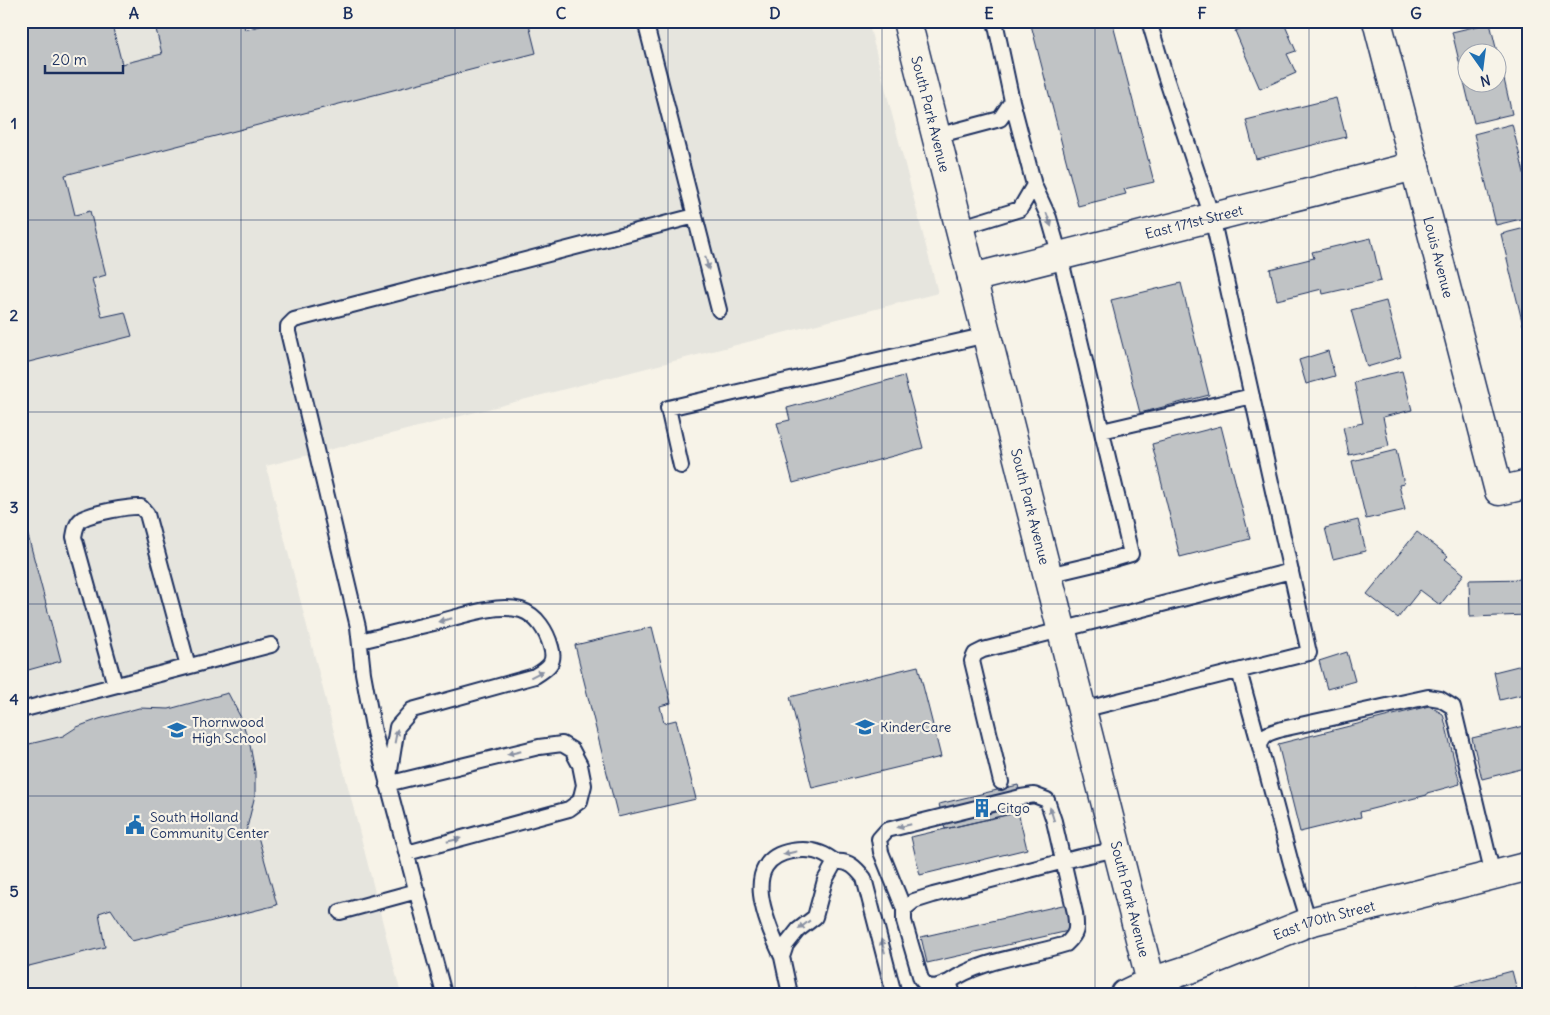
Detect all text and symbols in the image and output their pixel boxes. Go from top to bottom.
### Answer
text: A [129,3,139,23]
text: B [343,3,354,23]
text: C [556,3,567,23]
text: D [769,3,781,23]
text: E [984,3,994,23]
text: F [1197,3,1207,23]
text: G [1410,3,1422,23]
scale bar [45,42,122,74]
north arrow [1458,42,1508,92]
text: 20 m [52,50,87,69]
street label: South Park Avenue [907,54,954,174]
text: N [1478,71,1492,91]
text: 1 [11,113,17,133]
street label: East 171st Street [1143,201,1245,243]
one-way arrow [1045,213,1053,228]
street label: Louis Avenue [1419,215,1457,300]
one-way arrow [704,256,712,271]
text: 2 [10,305,19,325]
street label: South Park Avenue [1007,447,1054,567]
text: 3 [9,497,19,517]
one-way arrow [437,616,452,624]
one-way arrow [530,670,545,678]
text: 4 [9,689,19,709]
place label: Thornwood High School [192,713,266,747]
school or university icon: KinderCare [854,716,876,738]
place label: KinderCare [880,718,951,736]
school or university icon: Thornwood High School [166,719,188,741]
one-way arrow [392,728,400,744]
one-way arrow [506,749,521,757]
building icon: Citgo [971,797,993,819]
place label: Citgo [997,799,1030,817]
one-way arrow [1047,807,1055,822]
place label: South Holland Community Center [150,808,269,842]
public building icon: South Holland Community Center [124,814,146,836]
one-way arrow [897,822,912,830]
one-way arrow [446,835,461,843]
street label: South Park Avenue [1107,839,1153,959]
one-way arrow [782,849,798,857]
text: 5 [9,881,19,901]
street label: East 170th Street [1271,896,1377,944]
one-way arrow [798,920,811,931]
one-way arrow [879,939,887,954]

